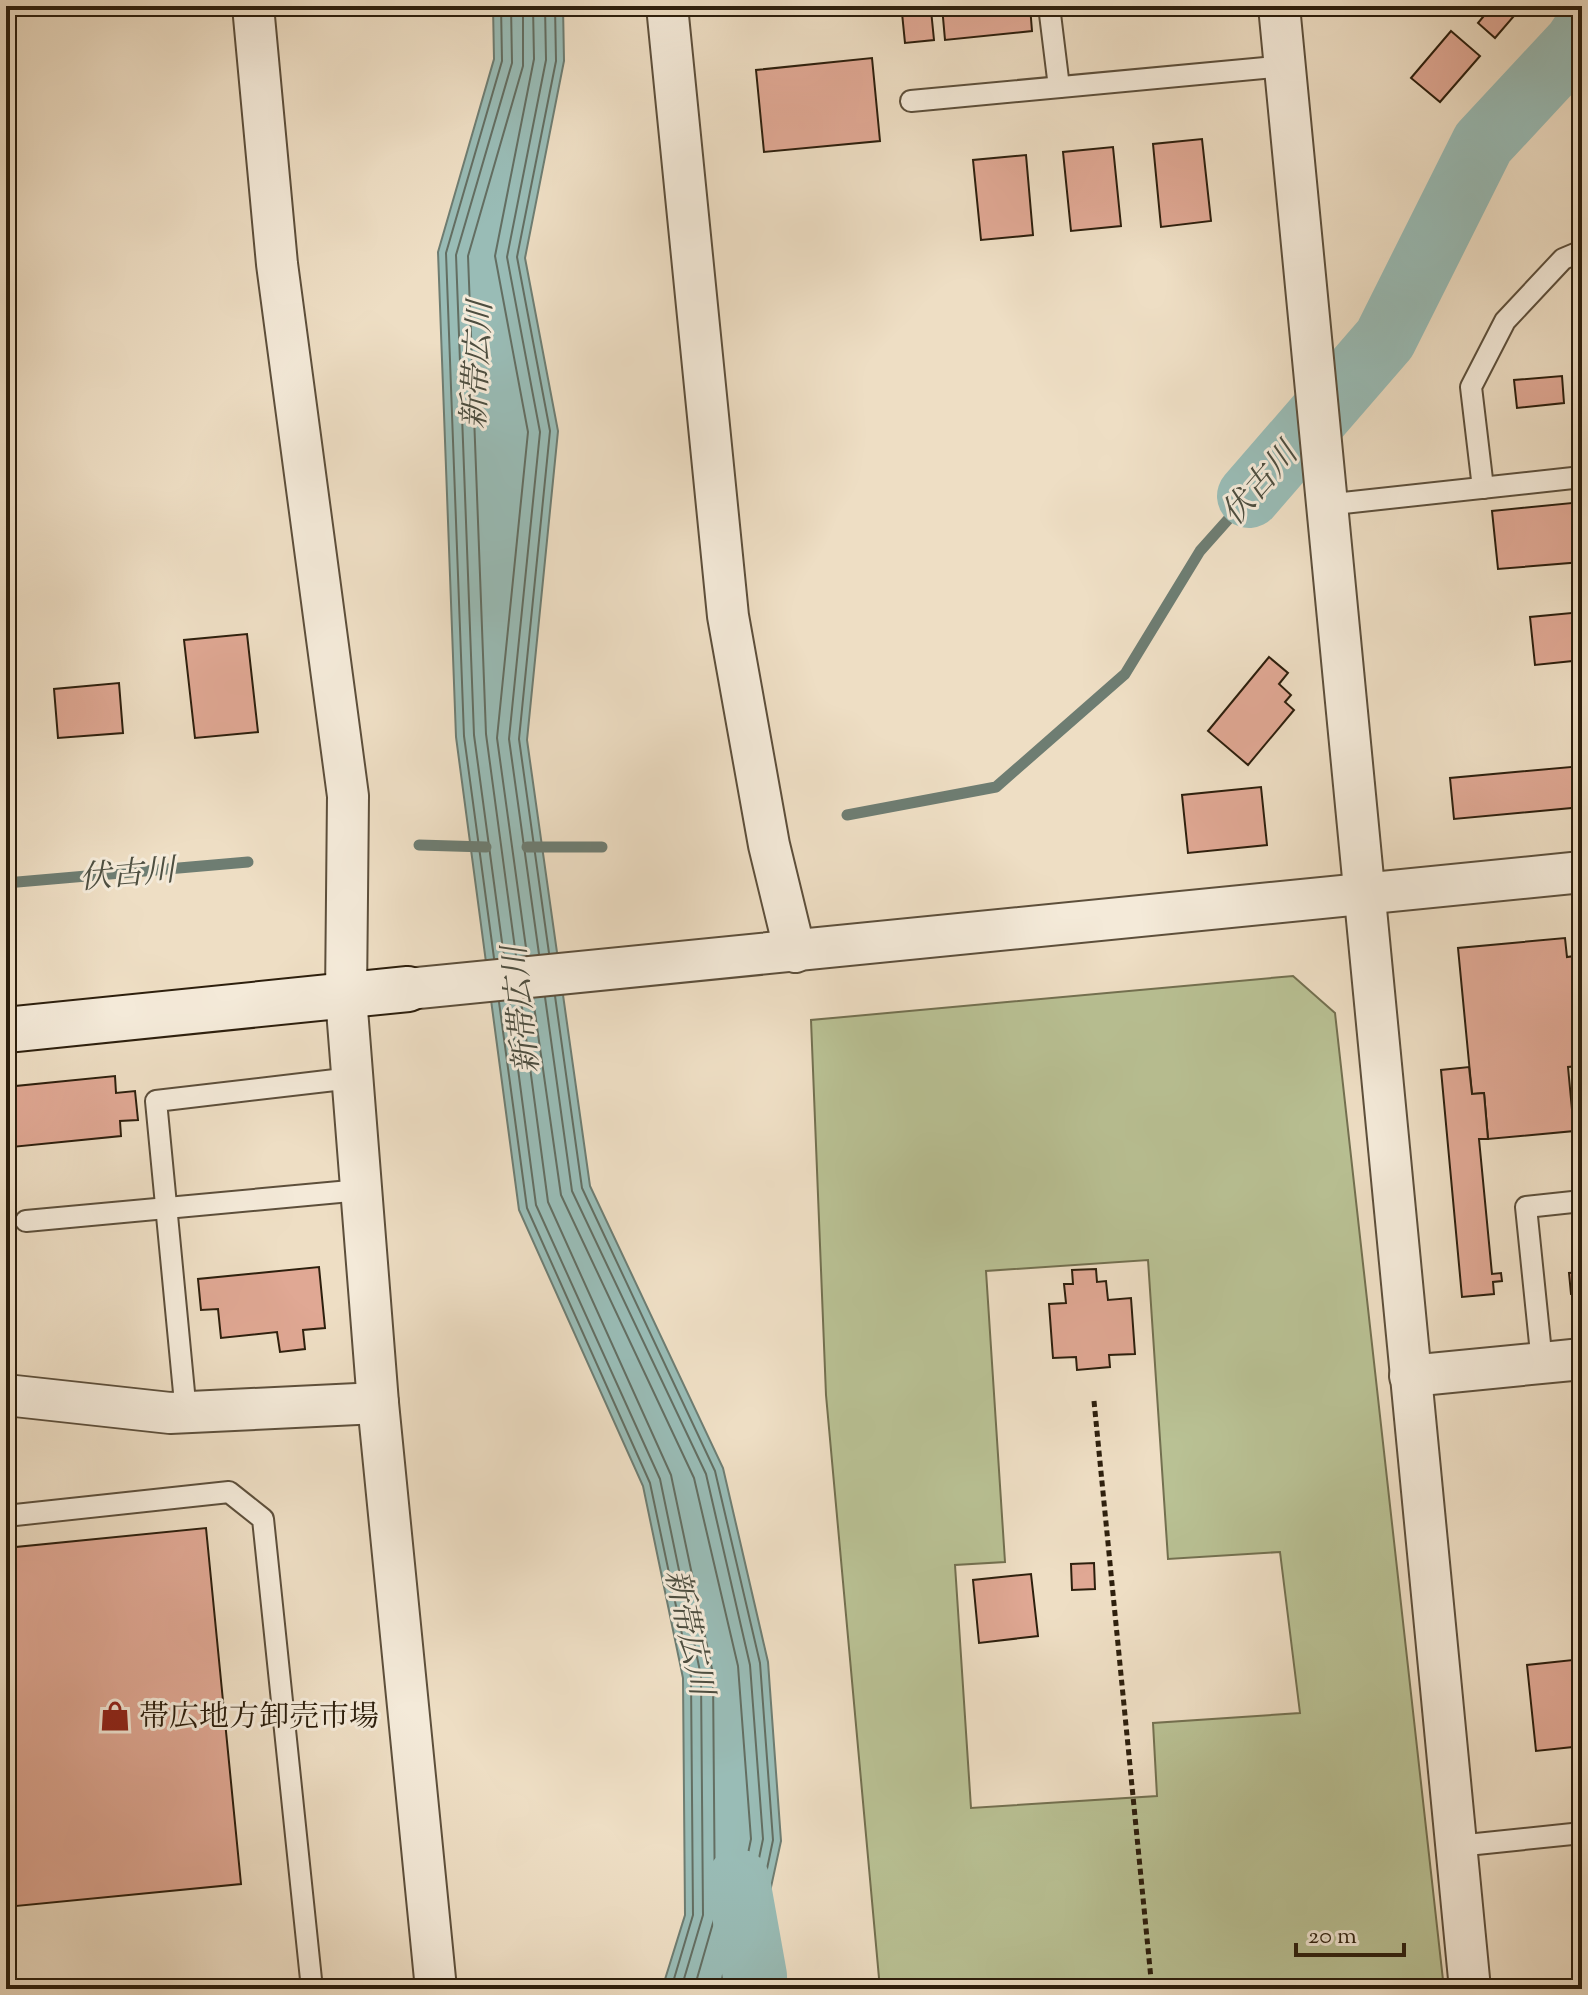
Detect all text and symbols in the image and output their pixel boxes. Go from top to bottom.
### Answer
water label: 新帯広川 [453,297,505,430]
water label: 伏古川 [1212,431,1312,536]
water label: 伏古川 [77,849,180,903]
water label: 新帯広川 [493,941,553,1076]
water label: 新帯広川 [651,1565,723,1703]
place label: 帯広地方卸売市場 [139,1697,379,1740]
shop icon: 帯広地方卸売市場 [98,1699,132,1733]
scale bar [1296,1907,1404,1957]
text: 20 m [1308,1920,1357,1954]

